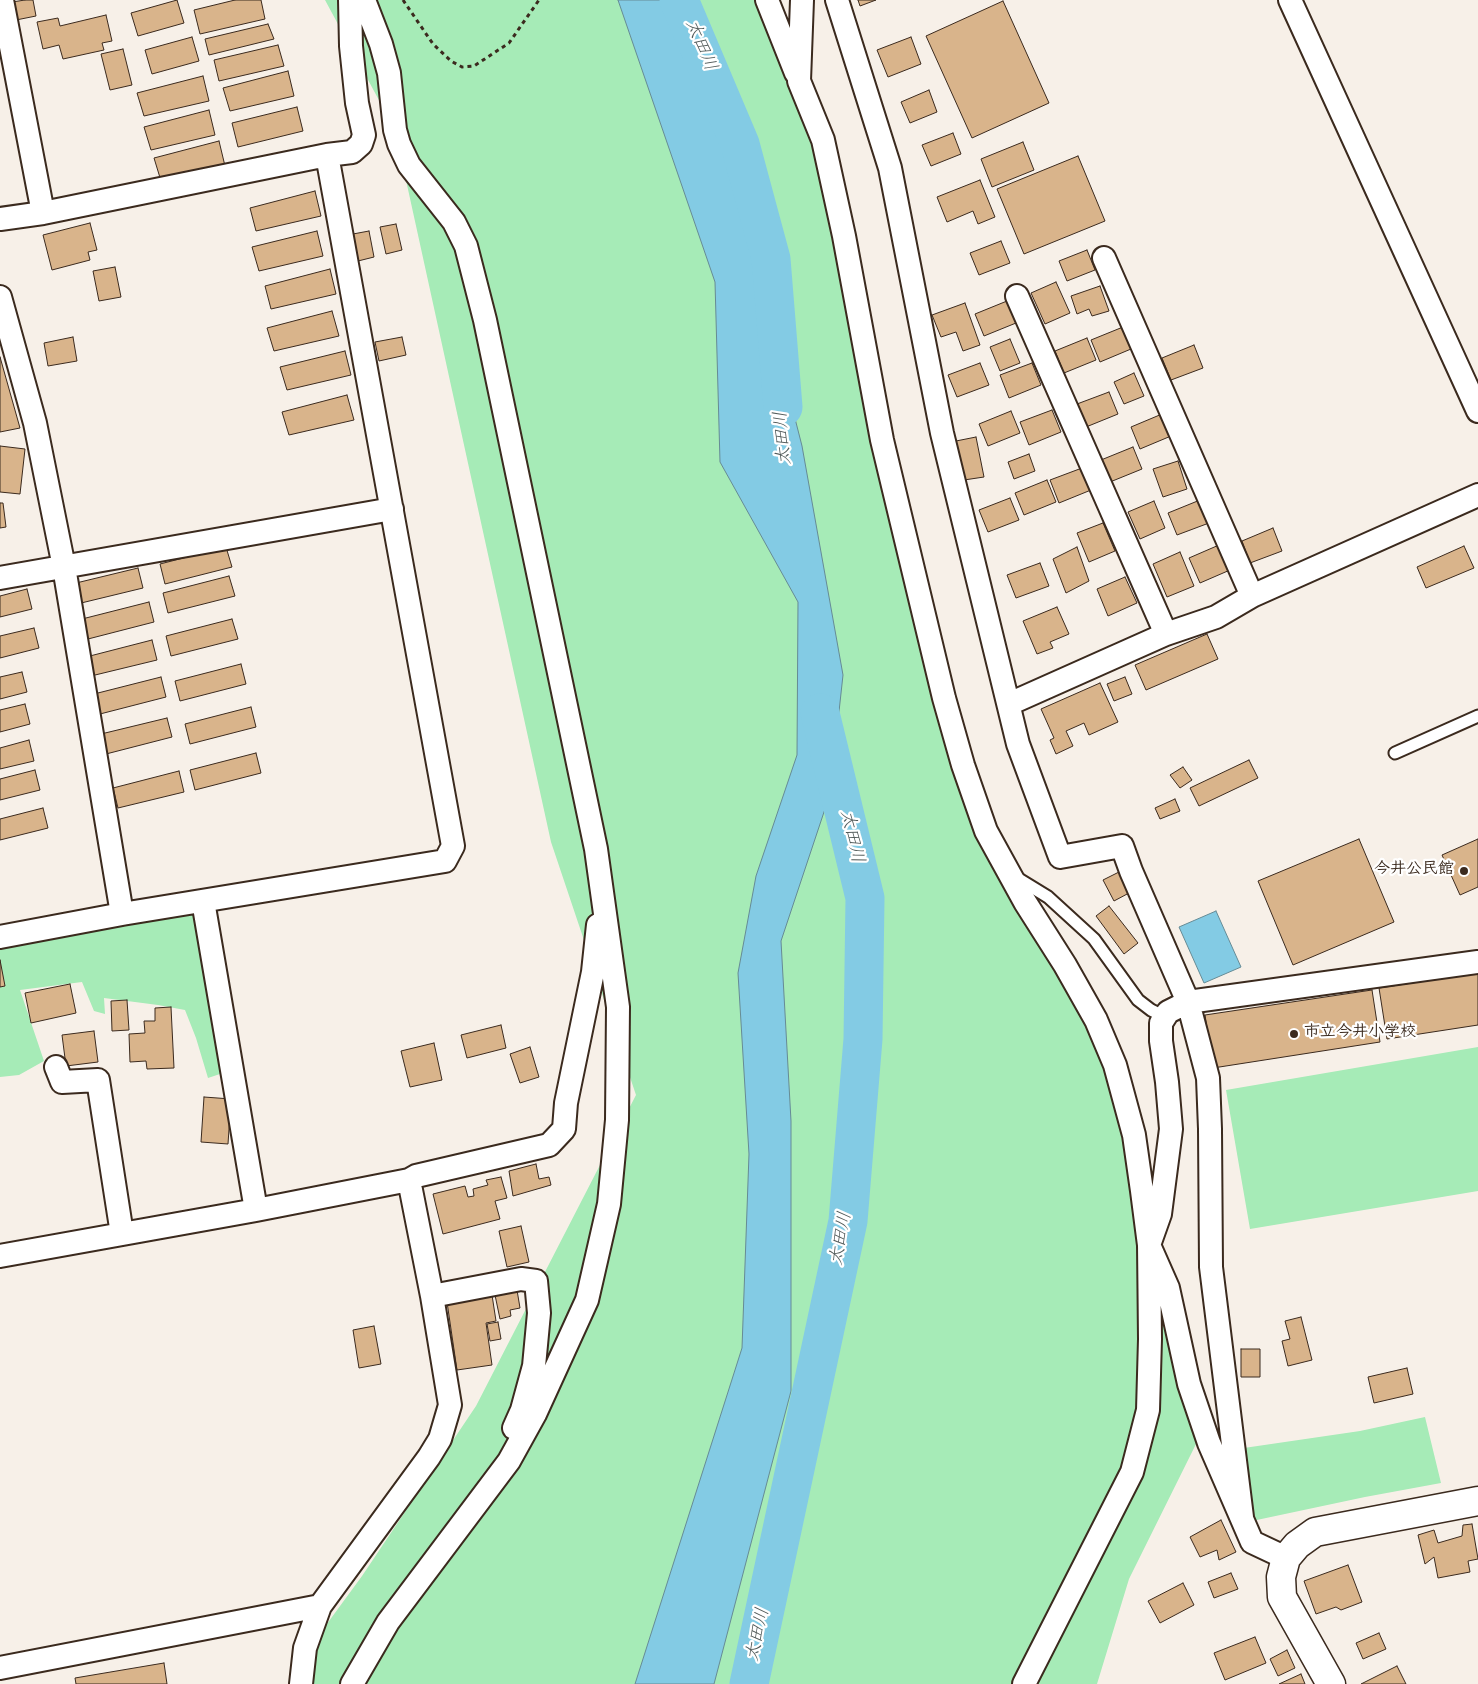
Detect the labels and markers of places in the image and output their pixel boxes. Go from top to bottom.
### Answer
place label: 今井公民館 [1374,861,1454,881]
marker: 今井公民館 [1458,865,1470,877]
place label: 市立今井小学校 [1304,1024,1416,1044]
marker: 市立今井小学校 [1288,1028,1300,1040]

